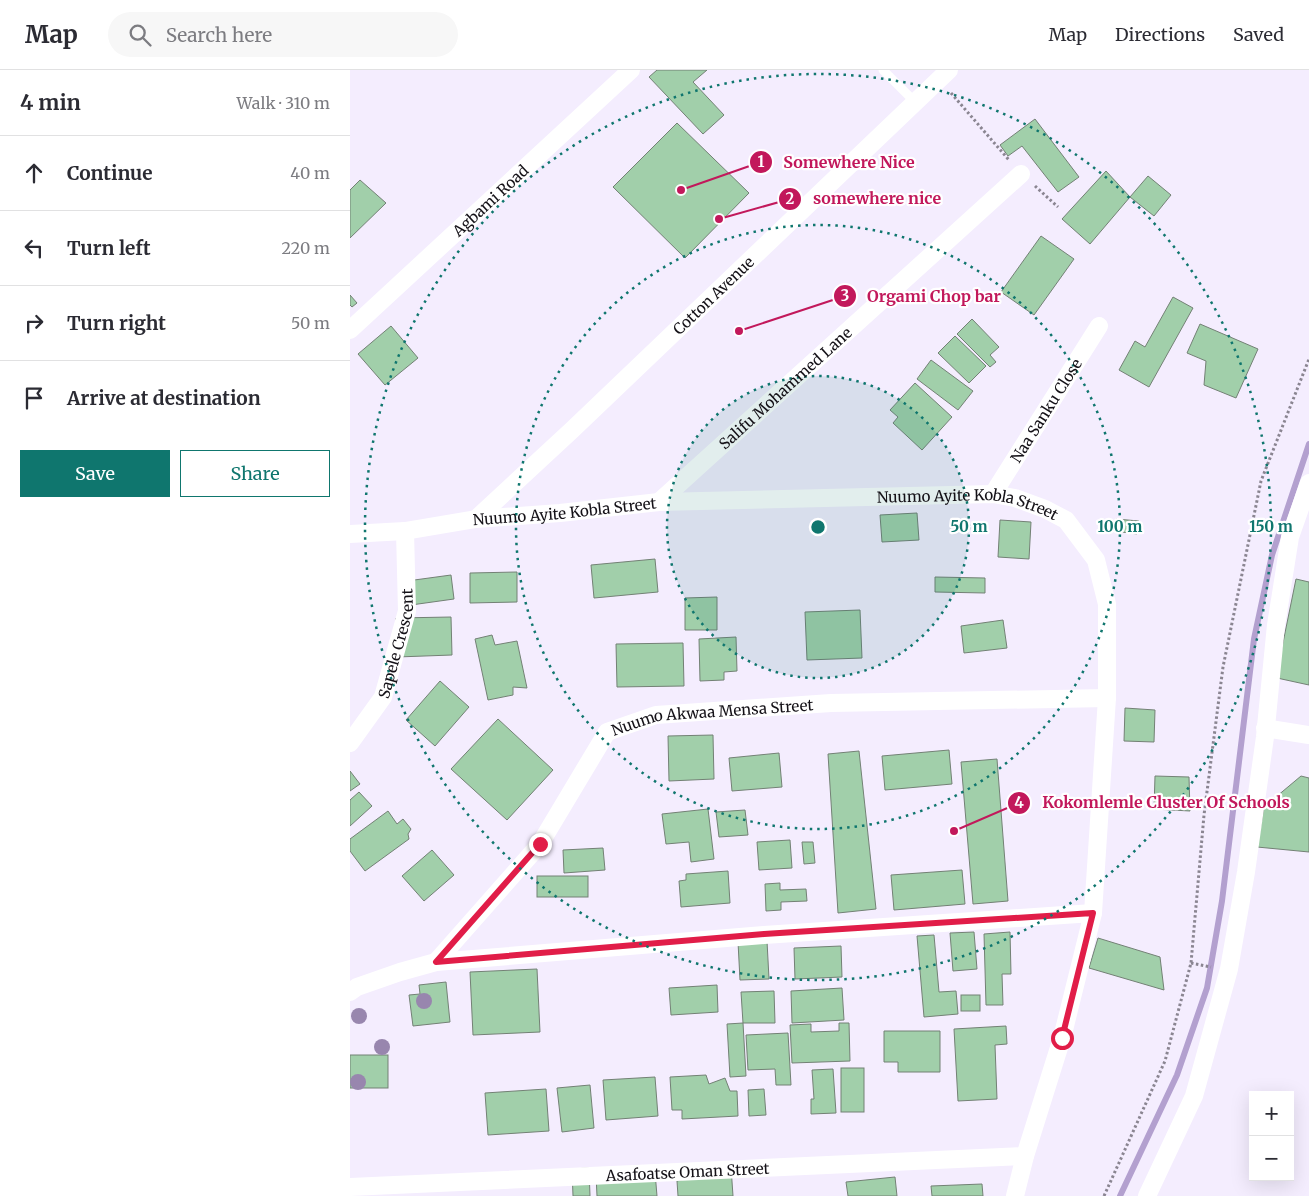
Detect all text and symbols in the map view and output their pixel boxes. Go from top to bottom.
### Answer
search box [108,12,458,57]
text: Map [25,19,78,50]
icon: search [126,21,154,49]
text: Search here [166,23,272,47]
text: Map [1049,23,1087,46]
text: Directions [1115,23,1205,46]
text: Saved [1233,23,1284,46]
text: 4 min [20,89,81,116]
text: Walk · 310 m [237,93,330,113]
callout: Somewhere Nice [748,147,925,178]
text: 1 [758,152,765,171]
text: Somewhere Nice [783,152,915,172]
icon: ahead [20,159,48,187]
text: Continue [67,161,153,185]
street label: Agbami Road [448,161,532,241]
text: 40 m [290,163,330,183]
callout: somewhere nice [778,183,951,214]
text: somewhere nice [813,188,941,208]
text: 2 [786,189,795,208]
icon: left [20,234,48,262]
text: Turn left [67,236,151,260]
text: 220 m [282,238,330,258]
street label: Cotton Avenue [669,252,758,338]
callout: Orgami Chop bar [832,281,1011,312]
text: 3 [841,286,849,305]
text: Orgami Chop bar [867,286,1002,306]
icon: right [20,309,48,337]
text: Turn right [67,311,166,335]
text: 50 m [291,313,330,333]
street label: Salifu Mohammed Lane [715,323,856,453]
street label: Naa Sanku Close [1006,355,1086,466]
icon: arrive [20,384,48,412]
text: Arrive at destination [67,386,261,410]
button: Save [20,450,170,497]
button: Share [180,450,330,497]
street label: Nuumo Ayite Kobla Street [877,484,1062,524]
street label: Nuumo Ayite Kobla Street [472,493,657,529]
text: 50 m [950,517,988,536]
text: 100 m [1098,517,1142,536]
text: 150 m [1249,517,1293,536]
centre of rings [809,518,827,536]
street label: Sapele Crescent [374,588,417,701]
street label: Nuumo Akwaa Mensa Street [609,695,814,739]
callout: Kokomlemle Cluster Of Schools [1007,787,1300,818]
text: Kokomlemle Cluster Of Schools [1042,792,1290,812]
text: 4 [1014,793,1024,812]
route end [529,833,552,856]
route start [1051,1027,1074,1050]
map controls [1249,1091,1294,1181]
button: + [1249,1091,1294,1136]
button: − [1249,1136,1294,1181]
street label: Asafoatse Oman Street [604,1158,770,1185]

